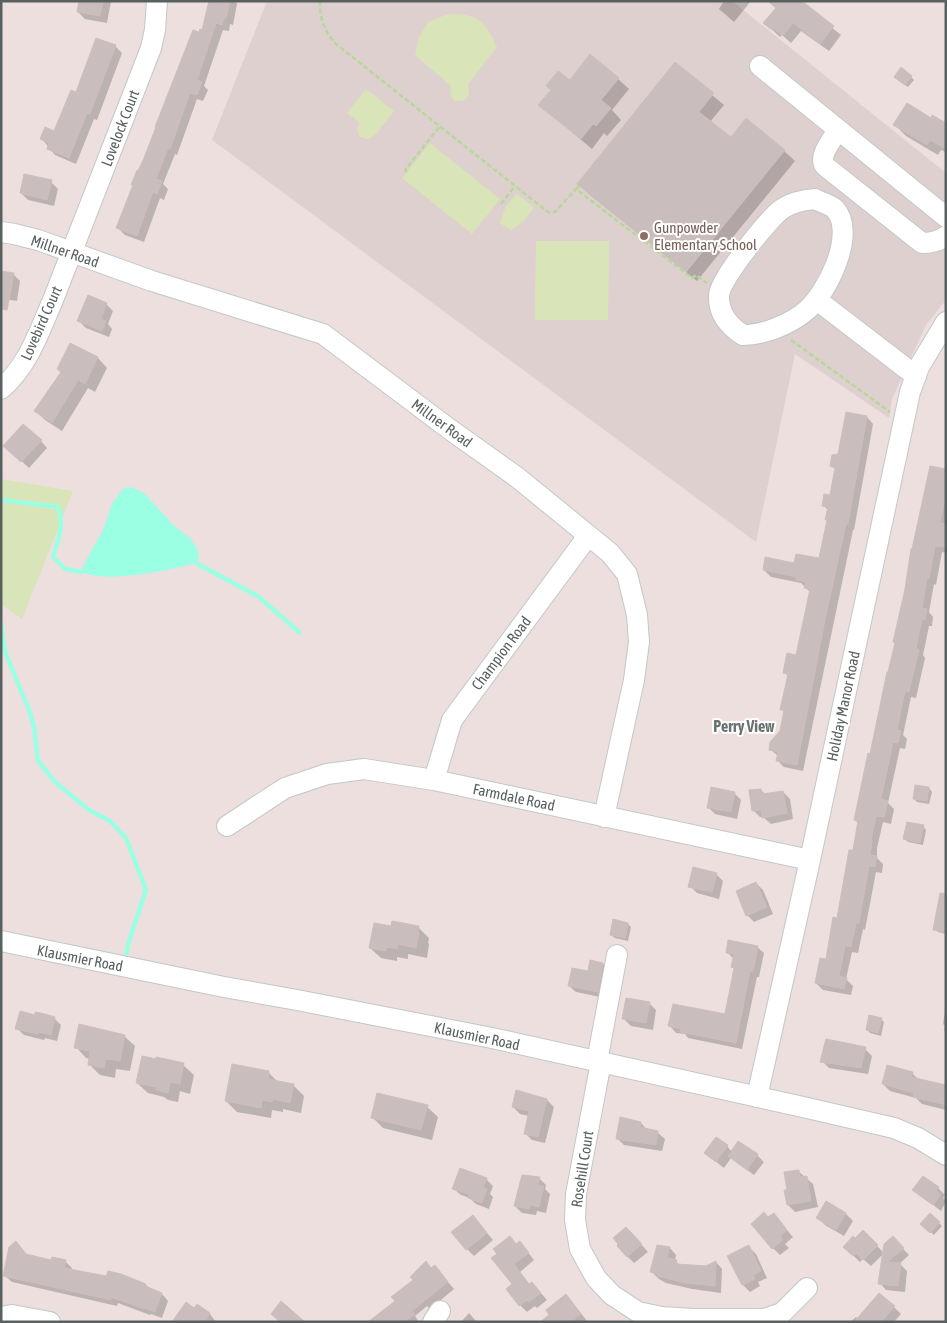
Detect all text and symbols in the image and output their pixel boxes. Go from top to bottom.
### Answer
street label: Lovelock Court [98,87,142,169]
place label: Gunpowder Elementary School [654,219,757,253]
marker: Gunpowder Elementary School [638,230,650,242]
street label: Millner Road [29,231,101,271]
street label: Lovebird Court [17,283,65,363]
street label: Millner Road [408,395,476,451]
street label: Champion Road [468,613,534,693]
street label: Holiday Manor Road [823,649,863,763]
district label: Perry View [713,717,775,735]
street label: Farmdale Road [471,780,557,814]
street label: Klausmier Road [36,941,124,975]
street label: Klausmier Road [433,1019,521,1053]
street label: Rosehill Court [568,1130,596,1208]

